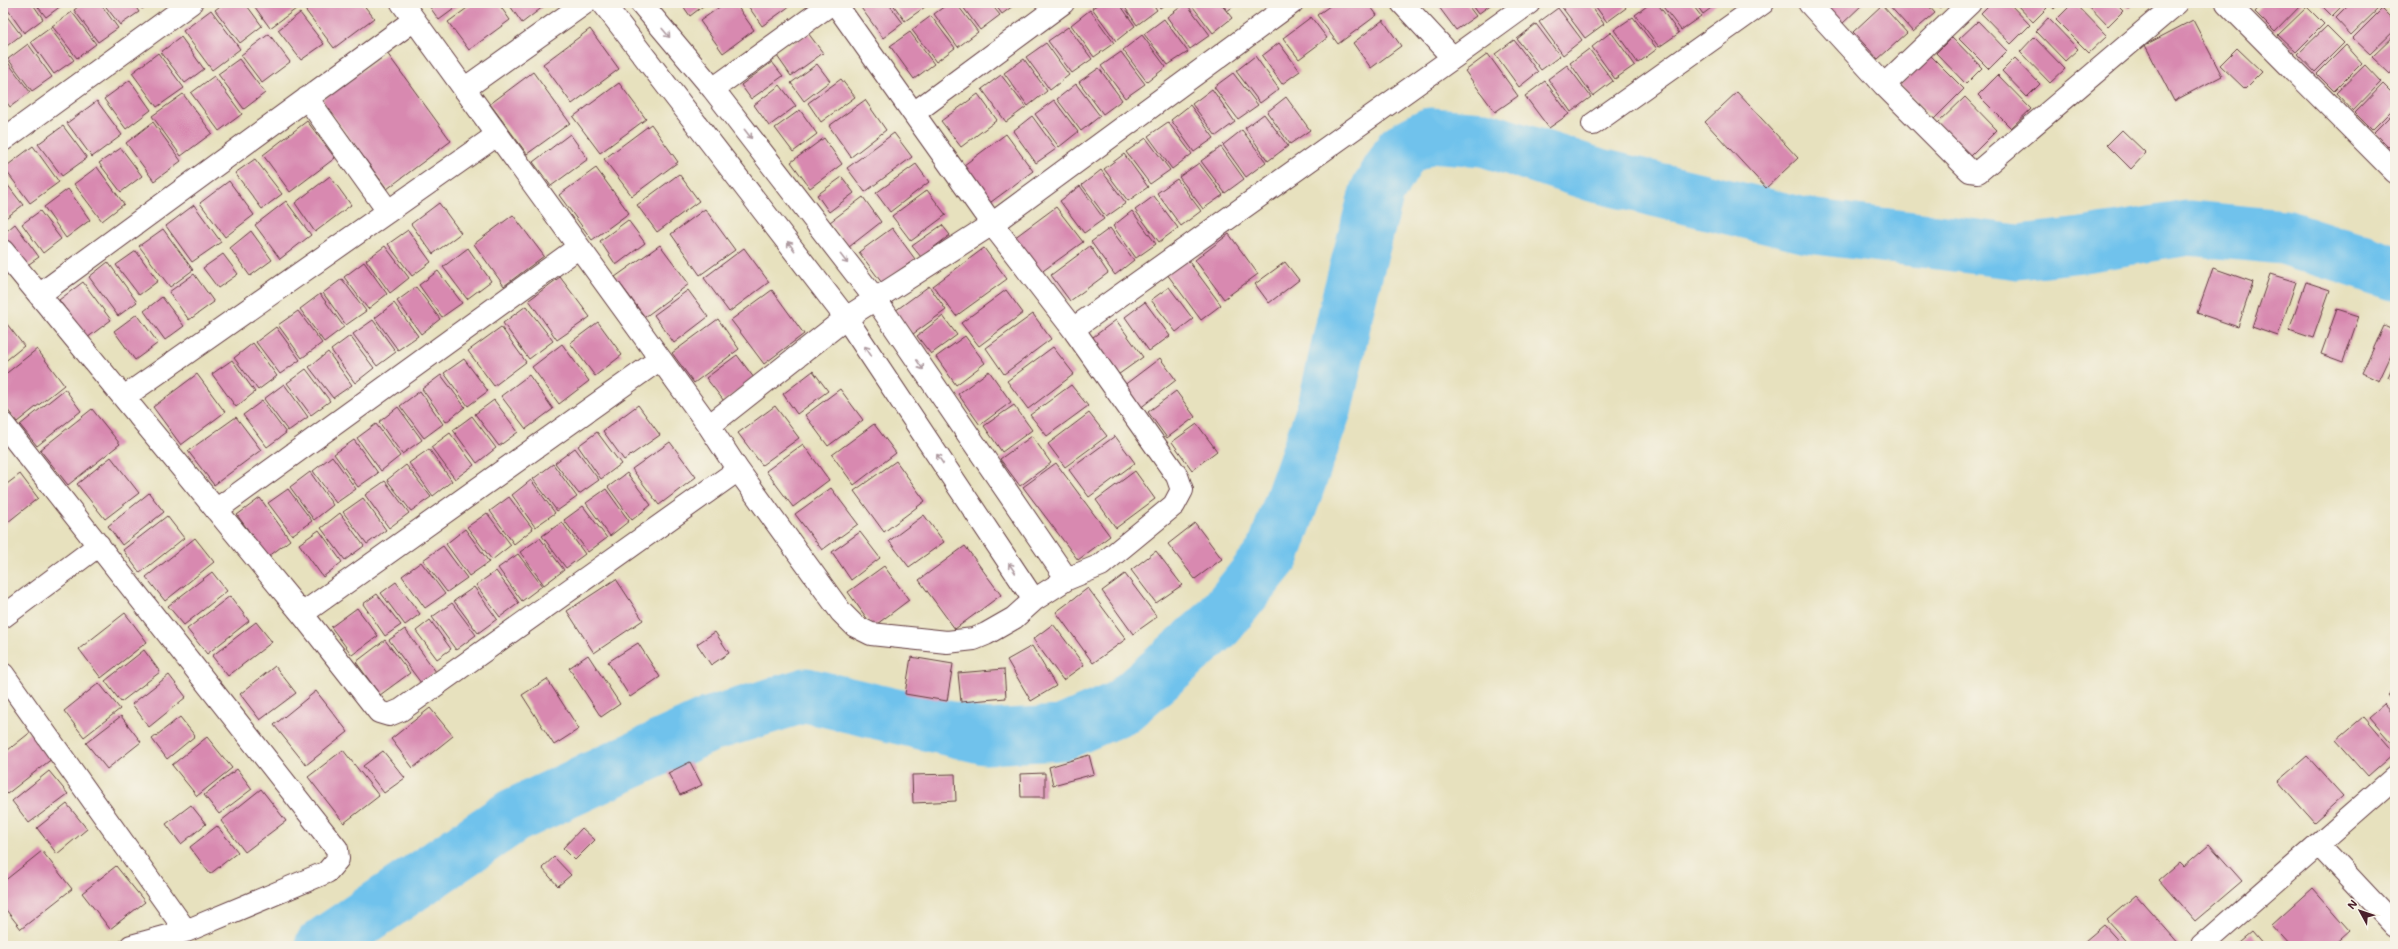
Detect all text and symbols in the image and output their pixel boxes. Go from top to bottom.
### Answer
one-way arrow [662,28,671,38]
one-way arrow [744,129,752,140]
one-way arrow [787,241,796,252]
one-way arrow [840,254,849,265]
one-way arrow [864,346,872,357]
one-way arrow [916,359,924,370]
one-way arrow [936,454,944,465]
one-way arrow [1008,563,1016,574]
north arrow [2340,891,2380,931]
text: N [2344,896,2360,912]

